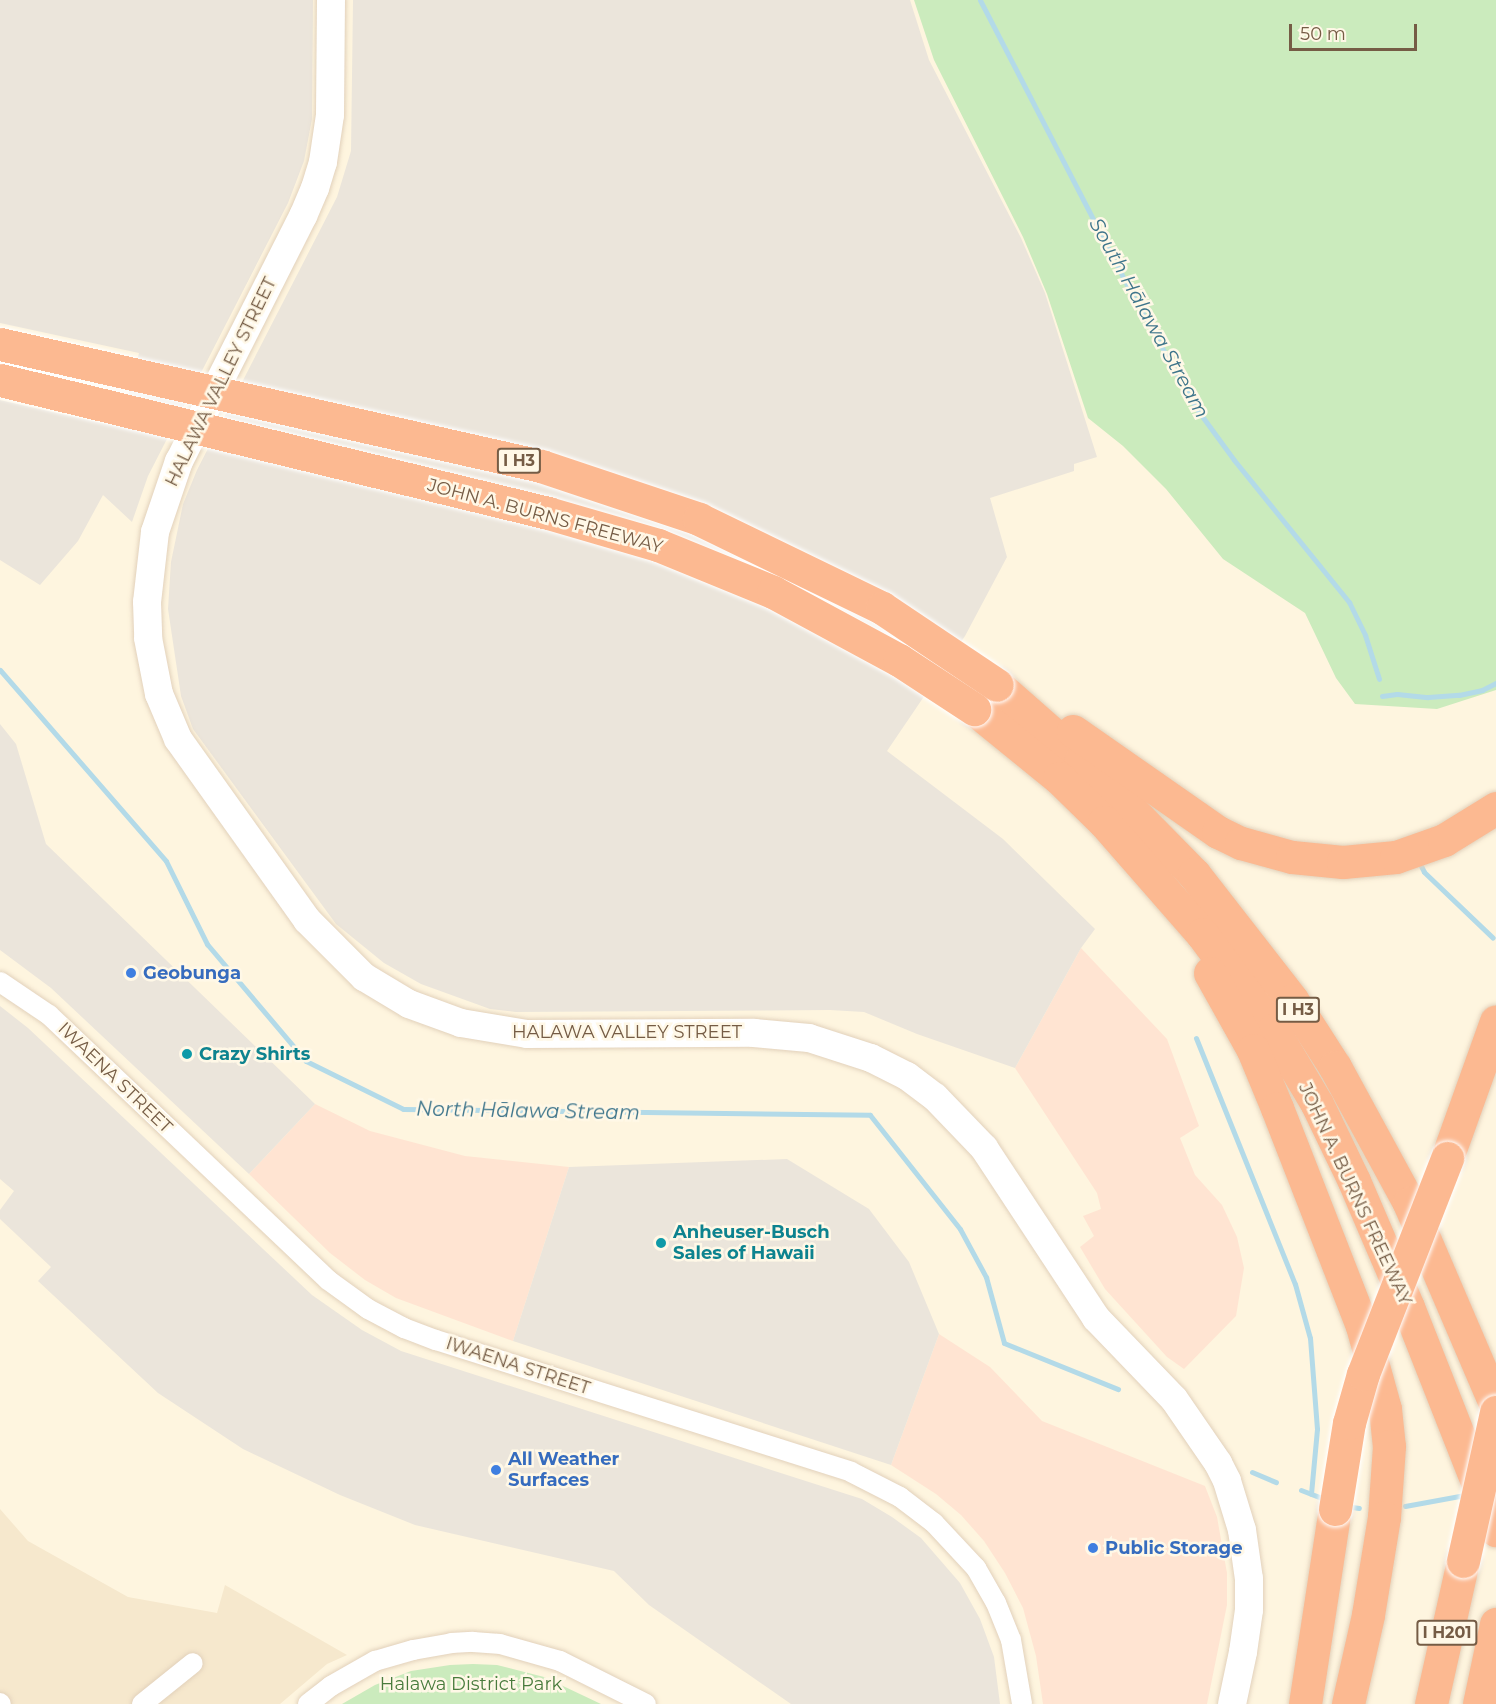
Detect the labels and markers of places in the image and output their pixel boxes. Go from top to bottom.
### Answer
place label: Geobunga [143,962,241,984]
marker: Geobunga [124,966,138,980]
place label: Crazy Shirts [199,1043,310,1065]
marker: Crazy Shirts [180,1047,194,1061]
place label: Anheuser-Busch Sales of Hawaii [673,1222,830,1264]
marker: Anheuser-Busch Sales of Hawaii [654,1236,668,1250]
place label: All Weather Surfaces [508,1449,619,1492]
marker: All Weather Surfaces [489,1463,503,1477]
place label: Public Storage [1105,1537,1243,1559]
marker: Public Storage [1086,1541,1100,1555]

